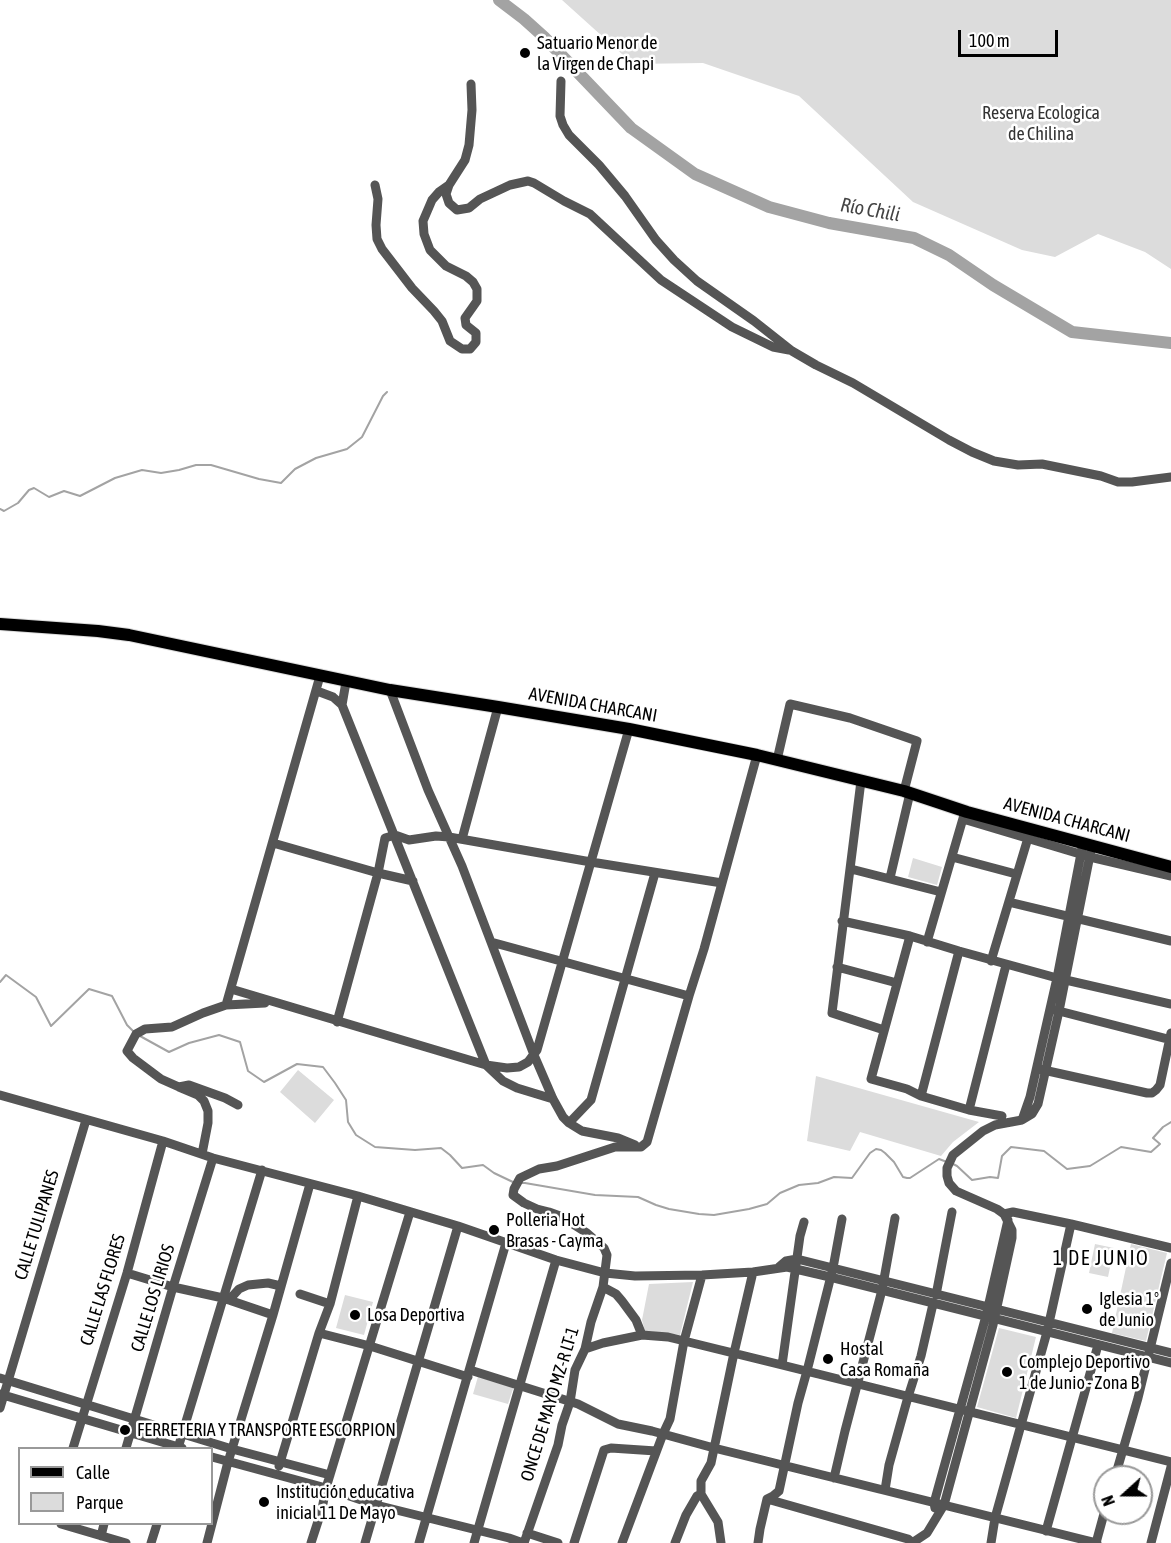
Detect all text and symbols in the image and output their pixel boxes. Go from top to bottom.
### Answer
scale bar [961,18,1062,56]
text: 100 m [969,30,1010,51]
place label: Satuario Menor de la Virgen de Chapi [537,32,657,74]
marker: Satuario Menor de la Virgen de Chapi [518,46,532,60]
park label: Reserva Ecologica de Chilina [982,102,1100,144]
water label: Río Chili [838,193,902,227]
street label: AVENIDA CHARCANI [527,683,659,727]
street label: AVENIDA CHARCANI [1001,793,1133,847]
street label: CALLE TULIPANES [10,1167,64,1283]
place label: Polleria Hot Brasas - Cayma [506,1209,604,1252]
marker: Polleria Hot Brasas - Cayma [487,1223,501,1237]
street label: CALLE LAS FLORES [76,1232,130,1348]
street label: CALLE LOS LIRIOS [126,1242,180,1354]
district label: 1 DE JUNIO [1053,1247,1149,1271]
place label: Iglesia 1º de Junio [1099,1288,1159,1330]
marker: Iglesia 1º de Junio [1080,1302,1094,1316]
place label: Losa Deportiva [367,1304,465,1326]
marker: Losa Deportiva [348,1308,362,1322]
street label: ONCE DE MAYO MZ-R LT-1 [516,1324,584,1484]
place label: Hostal Casa Romaña [840,1338,930,1380]
place label: Complejo Deportivo 1 de Junio - Zona B [1019,1351,1150,1394]
marker: Hostal Casa Romaña [821,1352,835,1366]
marker: Complejo Deportivo 1 de Junio - Zona B [1000,1365,1014,1379]
place label: FERRETERIA Y TRANSPORTE ESCORPION [137,1419,396,1441]
marker: FERRETERIA Y TRANSPORTE ESCORPION [118,1423,132,1437]
legend [18,1447,213,1525]
text: Calle [76,1462,110,1483]
north arrow [1093,1465,1153,1525]
place label: Institución educativa inicial 11 De Mayo [276,1481,415,1524]
text: Parque [76,1492,124,1513]
text: N [1098,1493,1118,1508]
marker: Institución educativa inicial 11 De Mayo [257,1495,271,1509]

